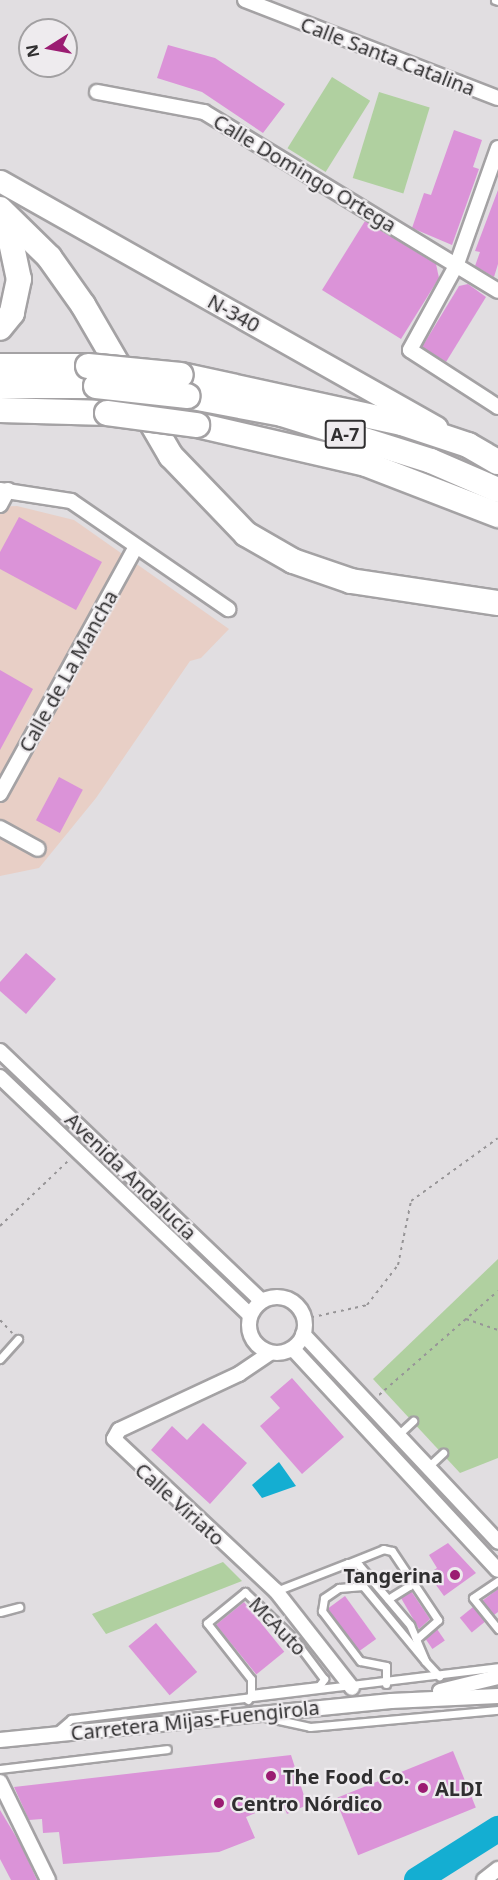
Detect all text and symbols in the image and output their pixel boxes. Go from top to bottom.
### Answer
street label: Calle Santa Catalina [297,12,479,100]
north arrow [18,18,78,78]
text: N [20,43,44,60]
street label: Calle Domingo Ortega [209,109,401,237]
street label: N-340 [204,289,264,337]
road number: A-7 [324,419,366,449]
street label: Calle de La Mancha [14,586,122,756]
street label: Avenida Andalucía [61,1107,201,1245]
street label: Calle Viriato [130,1458,230,1550]
place label: Tangerina [344,1563,443,1587]
marker: Tangerina [448,1568,462,1582]
street label: McAuto [244,1592,312,1660]
street label: Carretera Mijas-Fuengirola [69,1695,321,1745]
place label: The Food Co. [283,1764,409,1788]
marker: The Food Co. [264,1769,278,1783]
place label: ALDI [435,1776,482,1800]
marker: ALDI [416,1781,430,1795]
place label: Centro Nórdico [231,1791,382,1815]
marker: Centro Nórdico [212,1796,226,1810]

